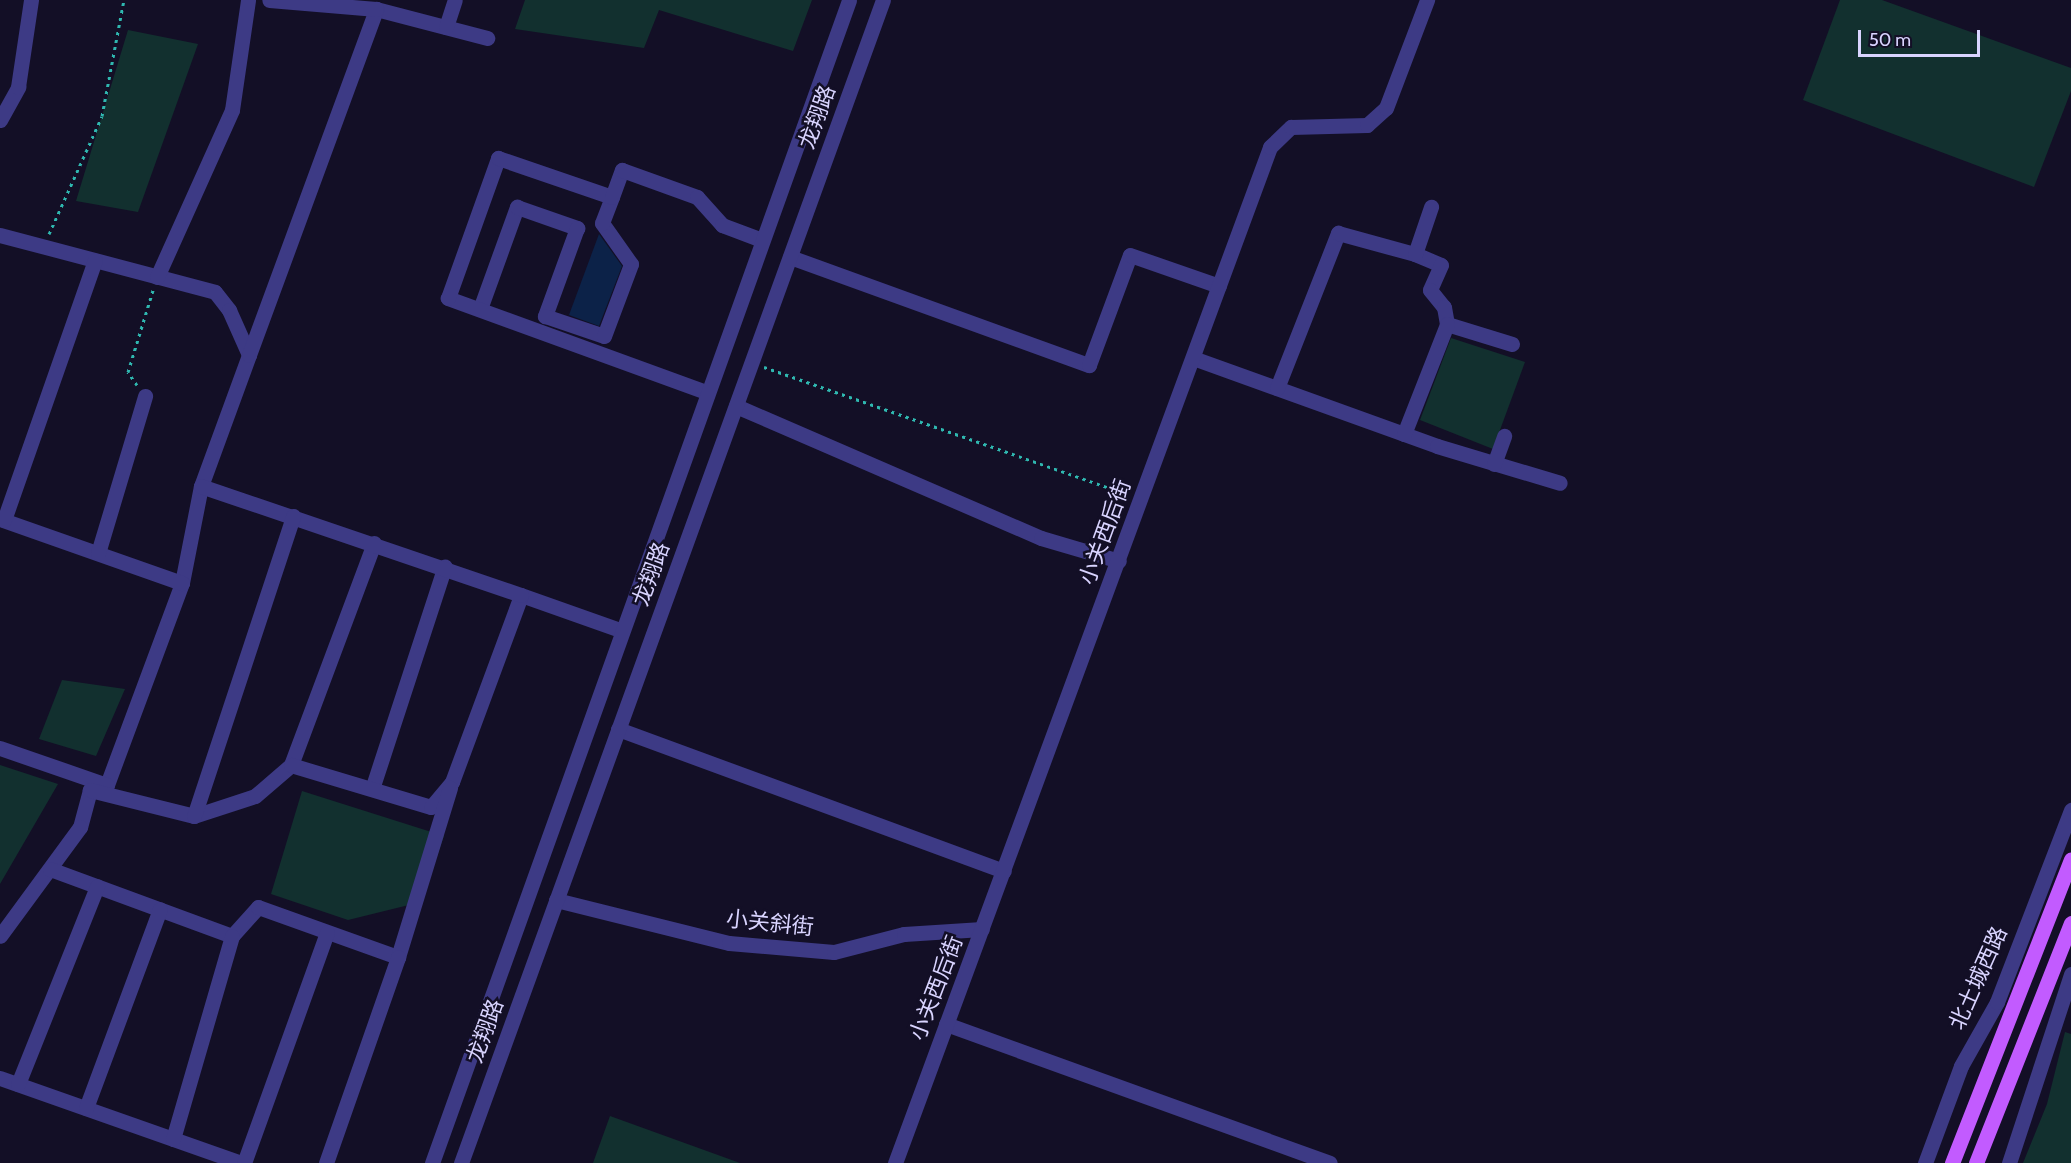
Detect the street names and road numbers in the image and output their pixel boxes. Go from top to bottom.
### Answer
street label: 龙翔路 [793,81,841,153]
street label: 小关西后街 [1074,476,1136,588]
street label: 龙翔路 [627,538,675,610]
street label: 小关斜街 [725,905,815,941]
street label: 北土城西路 [1944,922,2012,1034]
street label: 小关西后街 [904,932,968,1044]
street label: 龙翔路 [461,995,509,1067]

